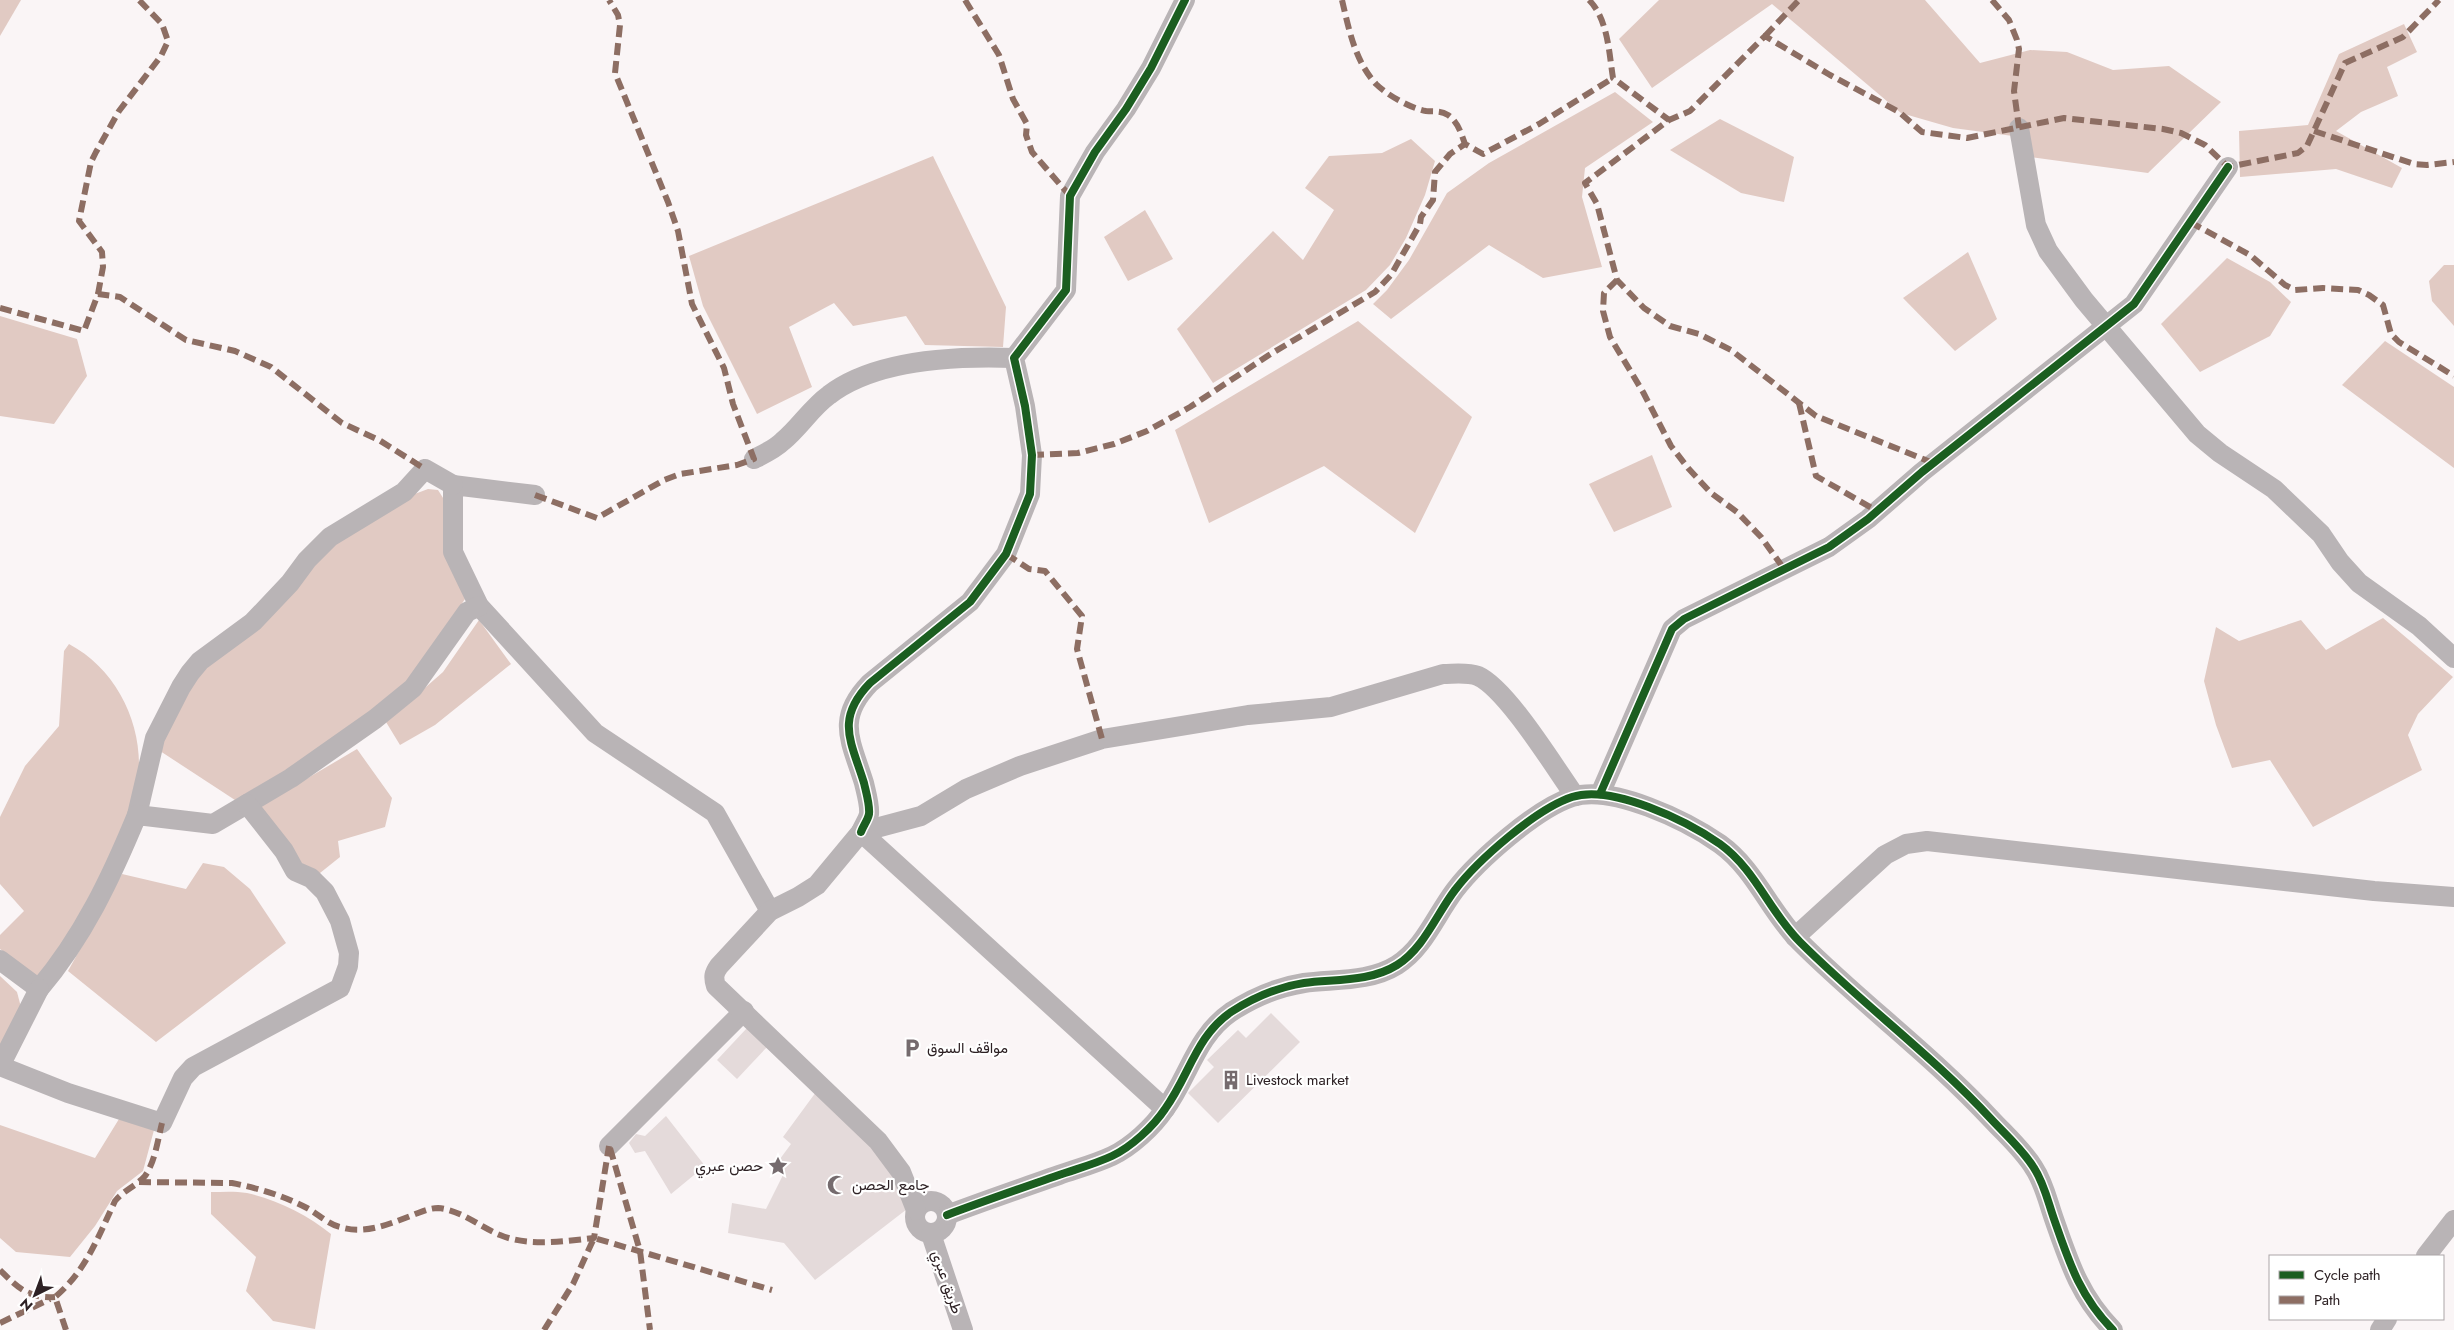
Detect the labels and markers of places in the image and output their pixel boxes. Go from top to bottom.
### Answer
parking icon: مواقف السوق [901,1037,923,1059]
place label: مواقف السوق [927,1037,1008,1059]
building icon: Livestock market [1220,1069,1242,1091]
place label: Livestock market [1246,1069,1349,1091]
place label: حصن عبري [695,1155,763,1179]
place icon: حصن عبري [767,1155,789,1177]
mosque icon: جامع الحصن [826,1174,848,1196]
place label: جامع الحصن [852,1174,929,1196]

